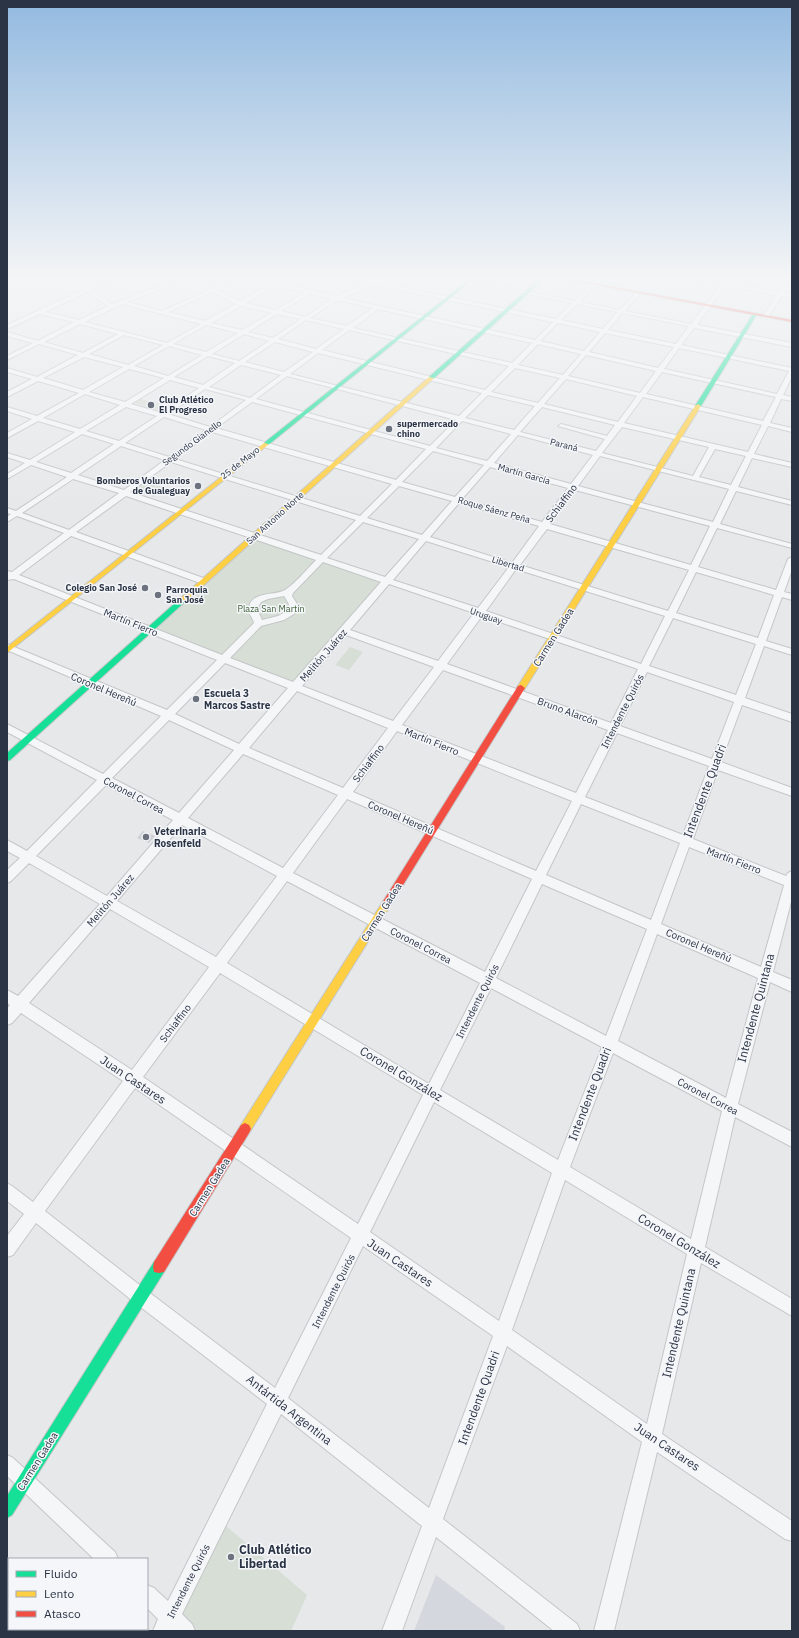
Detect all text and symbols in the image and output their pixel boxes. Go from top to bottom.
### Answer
place label: Club Atlético El Progreso [159,394,213,415]
marker: Club Atlético El Progreso [146,400,156,410]
street label: Segundo Gianello [160,417,224,468]
place label: supermercado chino [397,418,458,439]
marker: supermercado chino [384,424,394,434]
street label: Paraná [549,436,579,453]
street label: 25 de Mayo [218,444,262,481]
street label: Martín García [497,461,552,486]
place label: Bomberos Voluntarios de Gualeguay [97,475,190,496]
marker: Bomberos Voluntarios de Gualeguay [193,481,203,491]
street label: Schiaffino [543,481,580,525]
street label: San Antonio Norte [244,489,306,546]
street label: Roque Sáenz Peña [457,494,532,525]
street label: Libertad [491,553,526,574]
place label: Colegio San José [66,582,137,593]
marker: Colegio San José [140,583,150,593]
place label: Parroquia San José [166,584,208,605]
marker: Parroquia San José [153,590,163,600]
park label: Plaza San Martín [237,603,305,614]
street label: Uruguay [468,605,504,626]
street label: Carmen Gadea [530,605,577,669]
street label: Martín Fierro [102,606,160,639]
street label: Melitón Juárez [297,626,350,684]
street label: Coronel Hereñú [69,670,139,709]
street label: Intendente Quirós [598,672,647,751]
place label: Escuela 3 Marcos Sastre [204,687,271,712]
marker: Escuela 3 Marcos Sastre [191,694,201,704]
street label: Bruno Alarcón [536,694,600,729]
street label: Martín Fierro [403,725,461,758]
street label: Schiaffino [350,741,387,785]
street label: Intendente Quadri [680,742,729,840]
street label: Coronel Correa [101,774,167,817]
street label: Coronel Hereñú [366,798,436,837]
place label: Veterinaria Rosenfeld [154,825,207,850]
marker: Veterinaria Rosenfeld [141,832,151,842]
street label: Martín Fierro [705,844,763,877]
street label: Melitón Juárez [84,871,137,929]
street label: Carmen Gadea [358,880,405,944]
street label: Coronel Correa [388,924,454,967]
street label: Coronel Hereñú [664,926,734,965]
street label: Intendente Quintana [734,951,777,1064]
street label: Intendente Quirós [453,962,502,1041]
street label: Schiaffino [157,1001,194,1045]
street label: Coronel González [357,1043,446,1104]
street label: Intendente Quadri [565,1045,614,1143]
street label: Juan Castares [98,1052,169,1107]
street label: Coronel Correa [675,1075,741,1118]
street label: Carmen Gadea [186,1155,233,1219]
street label: Coronel González [635,1210,724,1271]
street label: Juan Castares [365,1235,436,1290]
street label: Intendente Quirós [309,1252,358,1331]
street label: Intendente Quintana [659,1266,699,1379]
street label: Intendente Quadri [455,1349,503,1447]
street label: Antártida Argentina [243,1371,336,1448]
street label: Juan Castares [632,1419,703,1474]
street label: Carmen Gadea [14,1429,61,1493]
street label: Intendente Quirós [164,1542,213,1621]
place label: Club Atlético Libertad [239,1542,312,1571]
marker: Club Atlético Libertad [226,1552,236,1562]
legend [8,1558,148,1630]
text: Fluido [44,1566,78,1581]
text: Lento [44,1586,74,1601]
text: Atasco [44,1606,81,1621]

